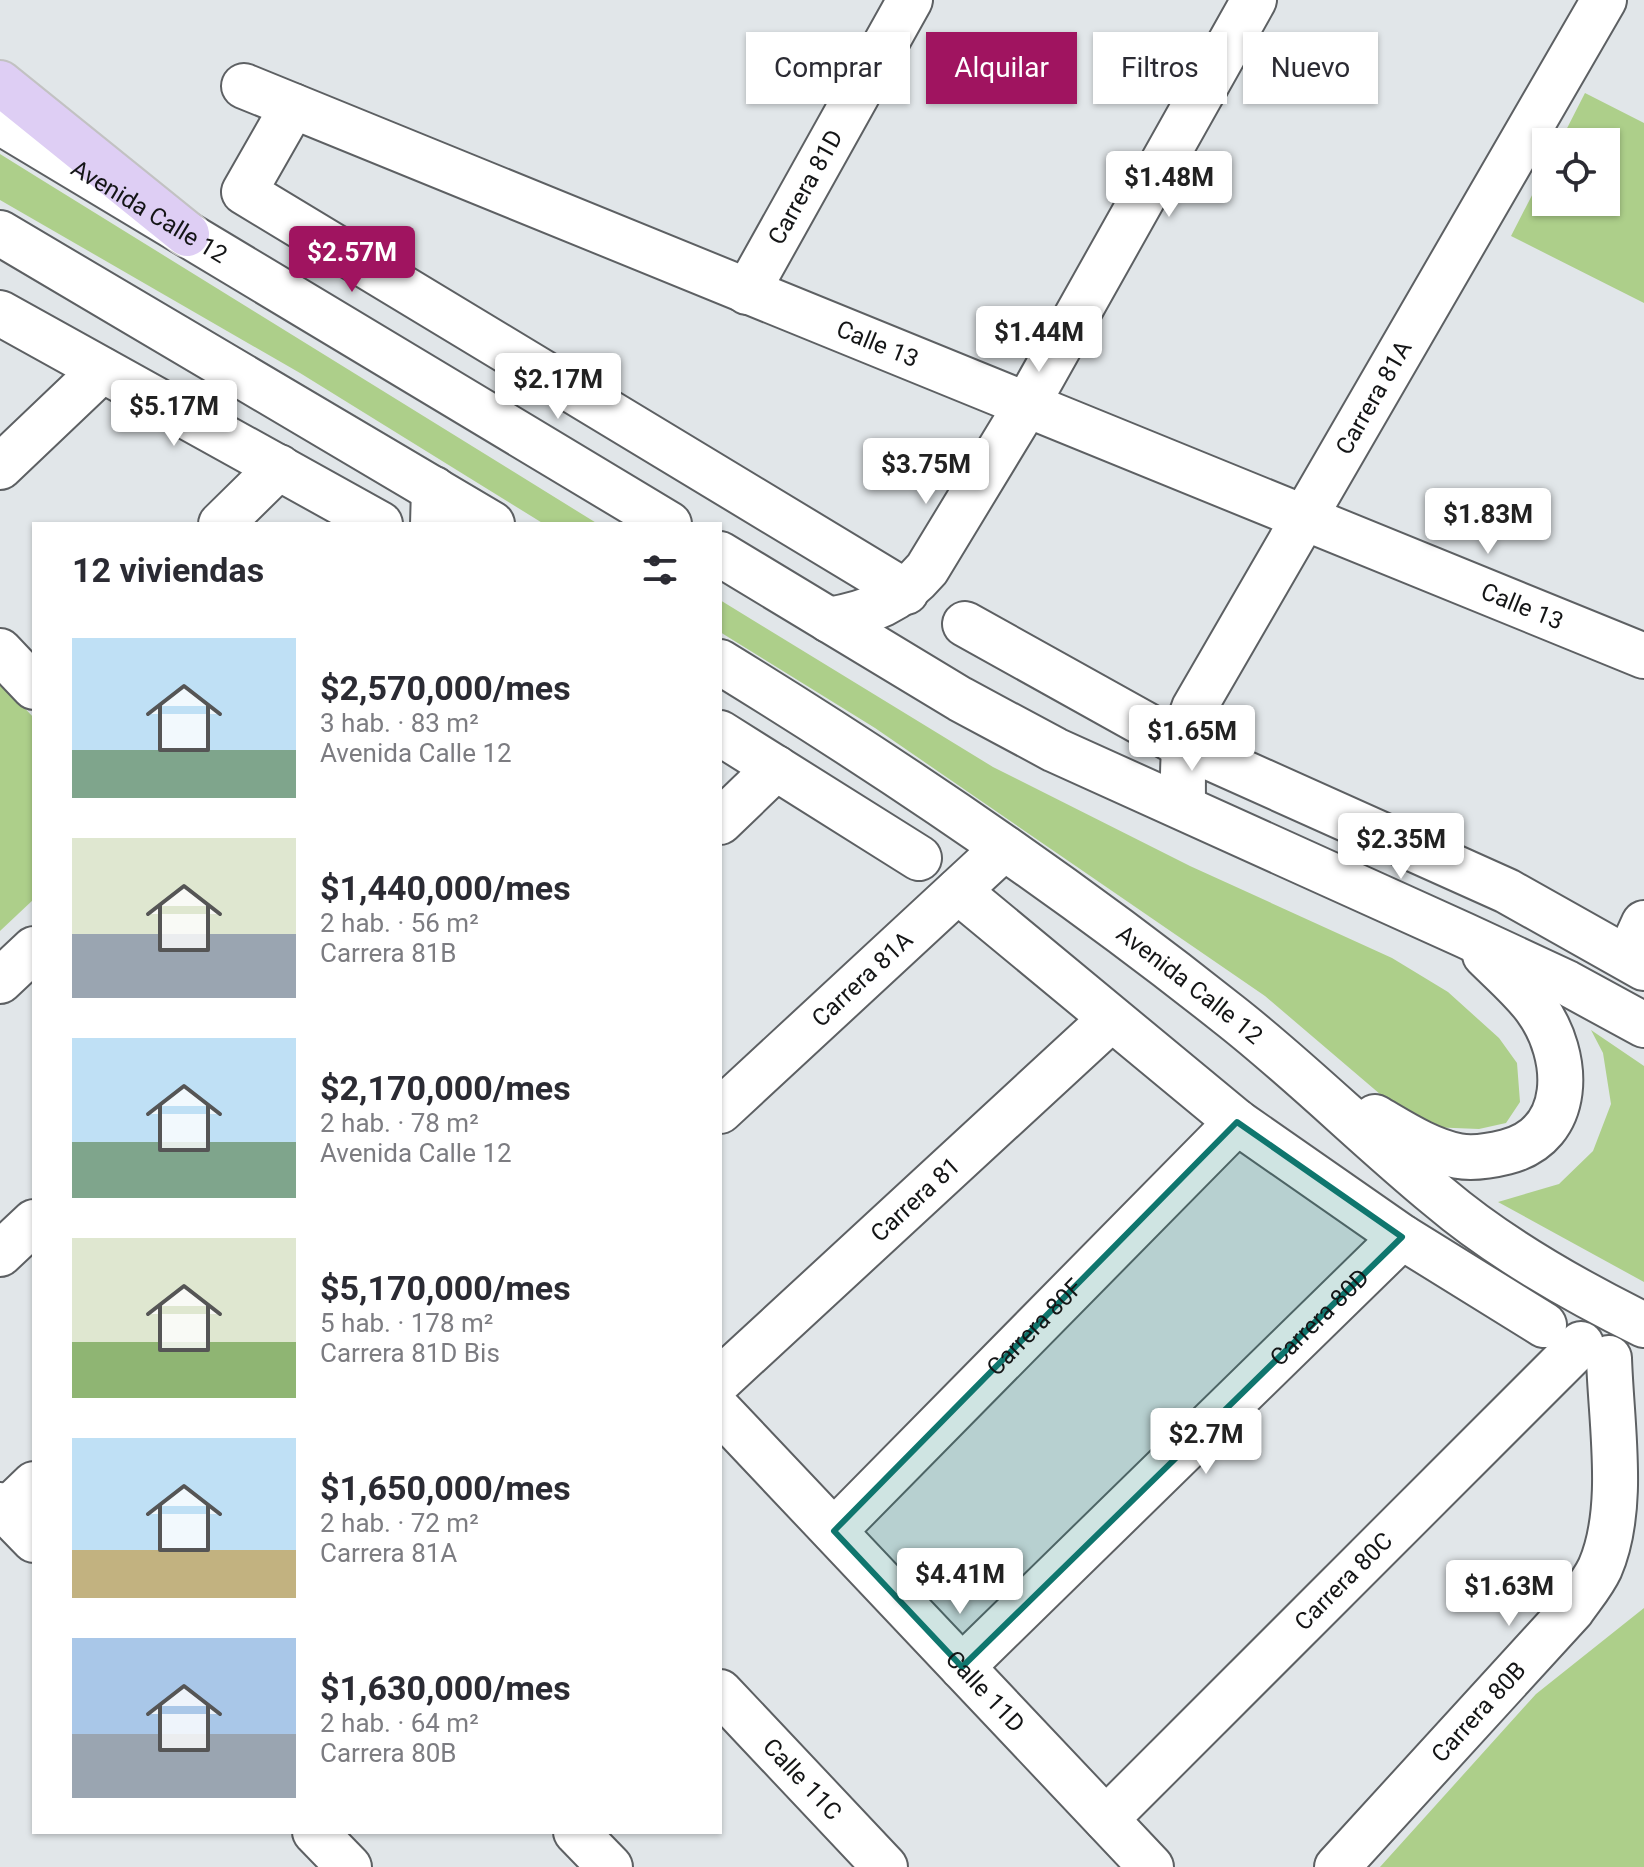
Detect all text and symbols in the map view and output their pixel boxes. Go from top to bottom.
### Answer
chip: Comprar [746,32,910,104]
chip: Alquilar [926,32,1077,104]
chip: Filtros [1093,32,1227,104]
chip: Nuevo [1243,32,1378,104]
street label: Carrera 81D [762,125,849,249]
map controls [1532,128,1620,216]
button: locate [1532,128,1620,216]
pin: $1.48M [1104,151,1234,219]
street label: Avenida Calle 12 [66,154,232,269]
text: $1.48M [1124,162,1214,192]
pin: $2.57M [287,226,417,294]
text: $2.57M [307,237,397,267]
pin: $1.44M [974,306,1104,374]
street label: Calle 13 [832,315,923,373]
text: $1.44M [994,317,1084,347]
street label: Carrera 81A [1330,335,1418,459]
pin: $2.17M [493,353,623,421]
text: $2.17M [513,364,603,394]
pin: $5.17M [109,380,239,448]
text: $5.17M [129,391,219,421]
pin: $3.75M [861,438,991,506]
text: $3.75M [881,449,971,479]
pin: $1.83M [1423,488,1553,556]
text: $1.83M [1443,499,1533,529]
icon: filters [638,548,682,592]
text: 12 viviendas [72,550,264,590]
street label: Calle 13 [1477,577,1567,636]
text: $2,570,000/mes [320,668,571,708]
icon: home [136,670,232,766]
pin: $1.65M [1127,705,1257,773]
text: 3 hab. · 83 m² [320,708,479,738]
text: $1.65M [1147,716,1237,746]
text: Avenida Calle 12 [320,738,512,768]
pin: $2.35M [1336,813,1466,881]
text: $2.35M [1356,824,1446,854]
text: $1,440,000/mes [320,868,571,908]
icon: home [136,870,232,966]
text: 2 hab. · 56 m² [320,908,479,938]
street label: Avenida Calle 12 [1111,919,1268,1050]
street label: Carrera 81A [806,926,919,1033]
text: Carrera 81B [320,938,457,968]
text: $2,170,000/mes [320,1068,571,1108]
icon: home [136,1070,232,1166]
text: 2 hab. · 78 m² [320,1108,479,1138]
text: Avenida Calle 12 [320,1138,512,1168]
street label: Carrera 81 [865,1152,966,1248]
street label: Carrera 80D [1264,1263,1375,1372]
text: $5,170,000/mes [320,1268,571,1308]
icon: home [136,1270,232,1366]
street label: Carrera 80F [981,1273,1088,1381]
text: 5 hab. · 178 m² [320,1308,493,1338]
text: Carrera 81D Bis [320,1338,500,1368]
pin: $2.7M [1150,1408,1262,1476]
text: $2.7M [1168,1419,1244,1449]
text: $1,650,000/mes [320,1468,571,1508]
icon: home [136,1470,232,1566]
text: 2 hab. · 72 m² [320,1508,479,1538]
street label: Carrera 80C [1289,1527,1398,1636]
text: Carrera 81A [320,1538,457,1568]
pin: $4.41M [895,1548,1025,1616]
text: $4.41M [915,1559,1005,1589]
pin: $1.63M [1444,1560,1574,1628]
text: $1.63M [1464,1571,1554,1601]
street label: Calle 11D [940,1645,1030,1738]
street label: Carrera 80B [1426,1656,1532,1768]
text: $1,630,000/mes [320,1668,571,1708]
icon: home [136,1670,232,1766]
text: 2 hab. · 64 m² [320,1708,479,1738]
street label: Calle 11C [757,1733,847,1826]
text: Carrera 80B [320,1738,457,1768]

